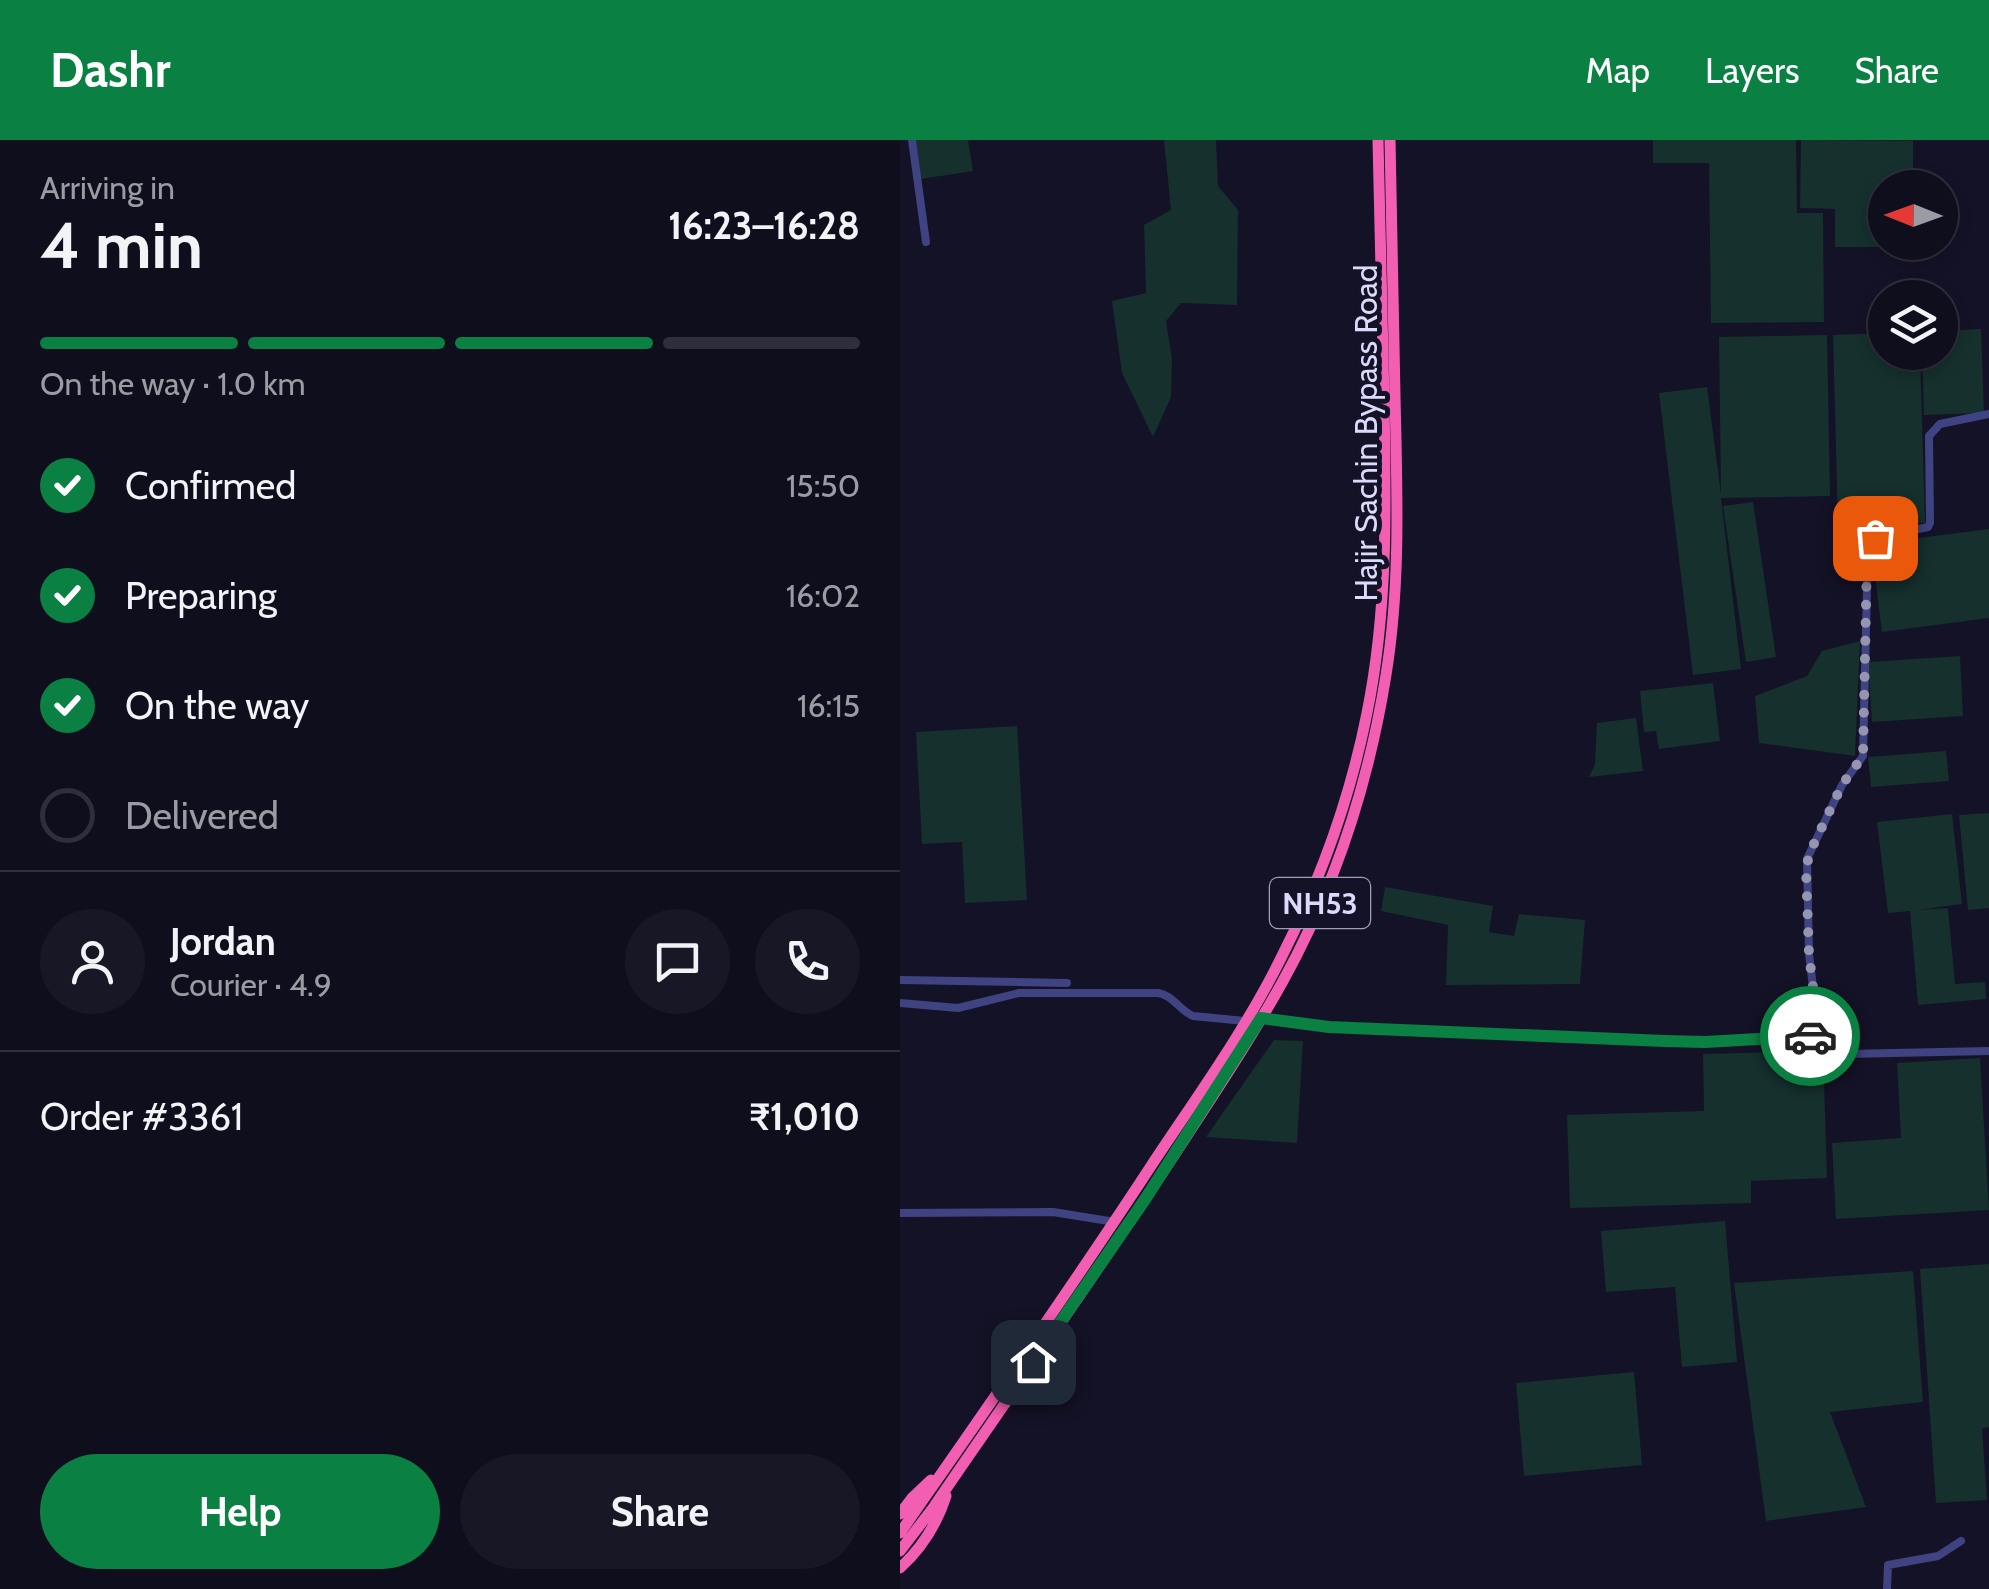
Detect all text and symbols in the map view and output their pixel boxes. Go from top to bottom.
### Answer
text: Dashr [50,41,171,99]
text: Map [1586,49,1650,92]
text: Layers [1705,49,1799,92]
text: Share [1854,49,1939,92]
text: Arriving in [40,168,175,207]
north arrow [1868,170,1958,260]
map controls [1868,170,1958,370]
text: 16:23–16:28 [668,202,860,249]
text: 4 min [40,205,203,284]
street label: Hajir Sachin Bypass Road [1346,264,1385,602]
button: layers [1868,280,1958,370]
text: On the way · 1.0 km [40,364,306,403]
icon: check [40,458,95,513]
text: Confirmed [125,462,296,509]
text: 15:50 [786,466,860,505]
pin [1833,496,1918,581]
icon: bag [1848,511,1903,566]
icon: check [40,568,95,623]
text: Preparing [125,572,277,619]
text: 16:02 [786,576,860,615]
icon: check [40,678,95,733]
text: On the way [125,682,309,729]
text: 16:15 [797,686,860,725]
text: Delivered [125,792,279,839]
road number: NH53 [1270,878,1370,928]
button: person [40,909,145,1014]
button: chat [625,909,730,1014]
button: phone [755,909,860,1014]
text: Jordan [170,918,276,965]
text: Courier · 4.9 [170,965,332,1004]
courier [1760,986,1860,1086]
icon: car [1783,1009,1838,1064]
text: Order #3361 [40,1093,243,1140]
text: ₹1,010 [749,1093,860,1140]
pin [991,1320,1076,1405]
icon: home [1006,1335,1061,1390]
button: Help [40,1454,440,1569]
button: Share [460,1454,860,1569]

